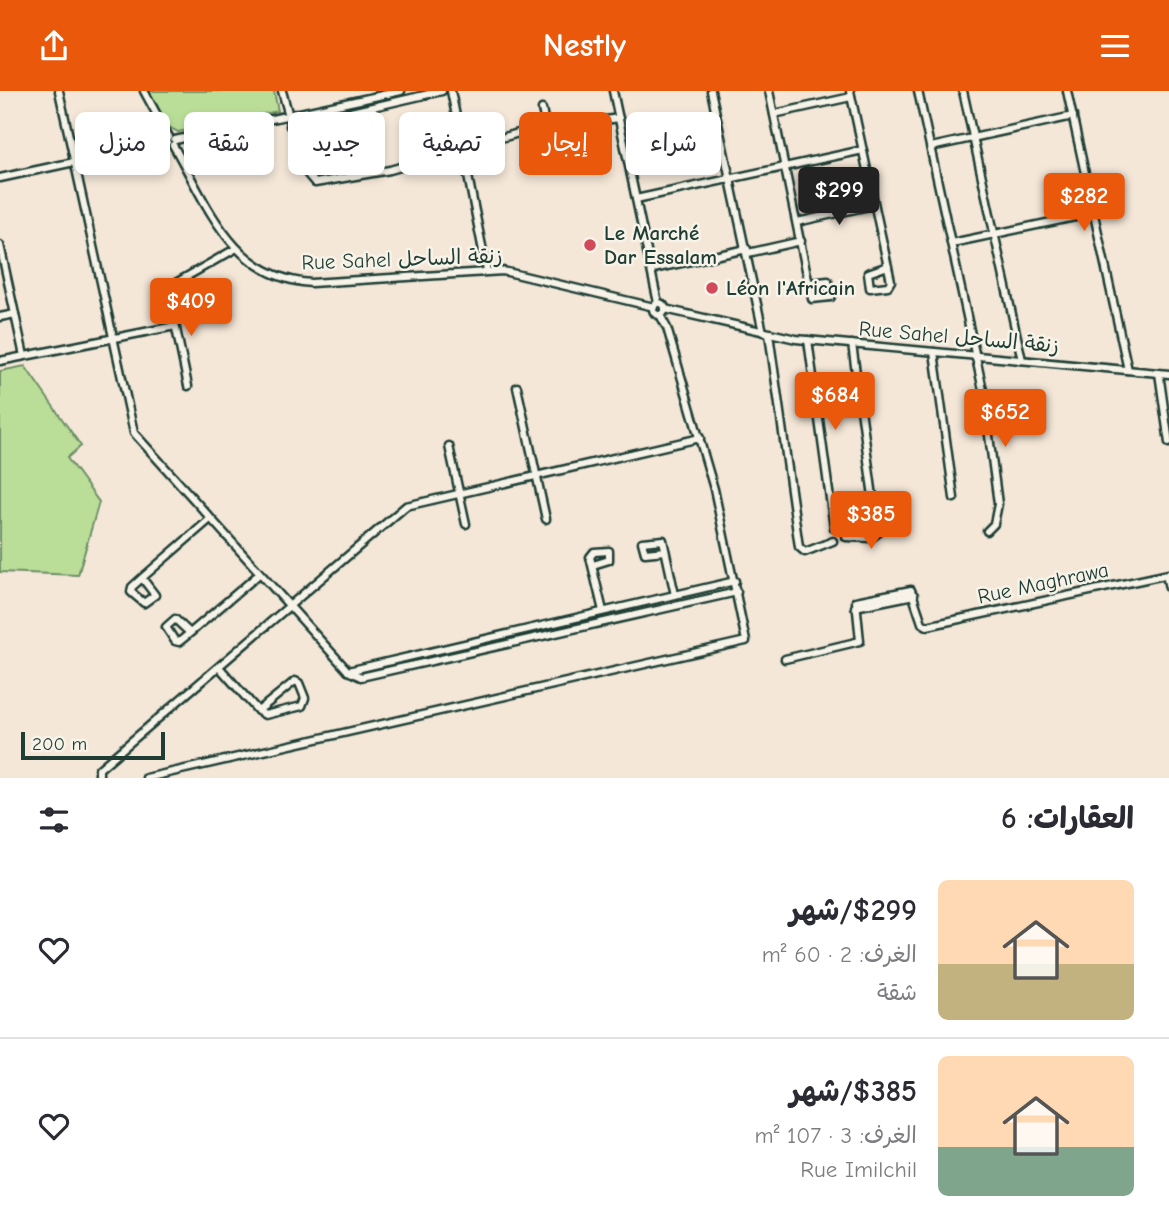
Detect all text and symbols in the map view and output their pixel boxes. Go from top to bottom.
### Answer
icon: share [35,27,73,65]
text: Nestly [543,27,626,64]
icon: menu [1096,27,1134,65]
chip: منزل [75,112,170,175]
chip: شقة [184,112,274,175]
chip: جديد [288,112,385,175]
chip: تصفية [399,112,505,175]
chip: إيجار [519,112,612,175]
chip: شراء [626,112,721,175]
pin: $299 [798,167,880,227]
pin: $282 [1043,173,1125,233]
text: $299 [814,176,864,203]
text: $282 [1060,182,1108,209]
place label: Le Marché Dar Essalam [604,221,717,269]
marker: Le Marché Dar Essalam [582,237,598,253]
street label: Rue Sahel زنقة الساحل [301,243,503,275]
place label: Léon l'Africain [726,276,855,300]
pin: $409 [150,279,232,338]
marker: Léon l'Africain [704,280,720,296]
text: $409 [166,287,216,314]
street label: Rue Sahel زنقة الساحل [858,316,1060,358]
pin: $684 [794,373,876,432]
text: $684 [811,381,859,408]
pin: $652 [964,389,1046,449]
text: $652 [980,398,1030,425]
pin: $385 [830,491,912,551]
text: $385 [846,500,896,527]
street label: Rue Maghrawa [975,557,1111,609]
scale bar [21,729,164,761]
text: 200 m [32,733,87,755]
icon: filters [35,801,73,839]
text: العقارات: 6 [1001,801,1134,836]
text: $299/شهر [790,893,917,928]
icon: home [994,908,1078,992]
icon: heart [35,931,73,969]
text: الغرف: 2 · 60 m² [762,941,917,968]
text: شقة [877,979,917,1006]
text: $385/شهر [790,1074,917,1109]
icon: home [994,1084,1078,1168]
icon: heart [35,1107,73,1145]
text: الغرف: 3 · 107 m² [755,1122,917,1149]
text: Rue Imilchil [800,1156,917,1183]

